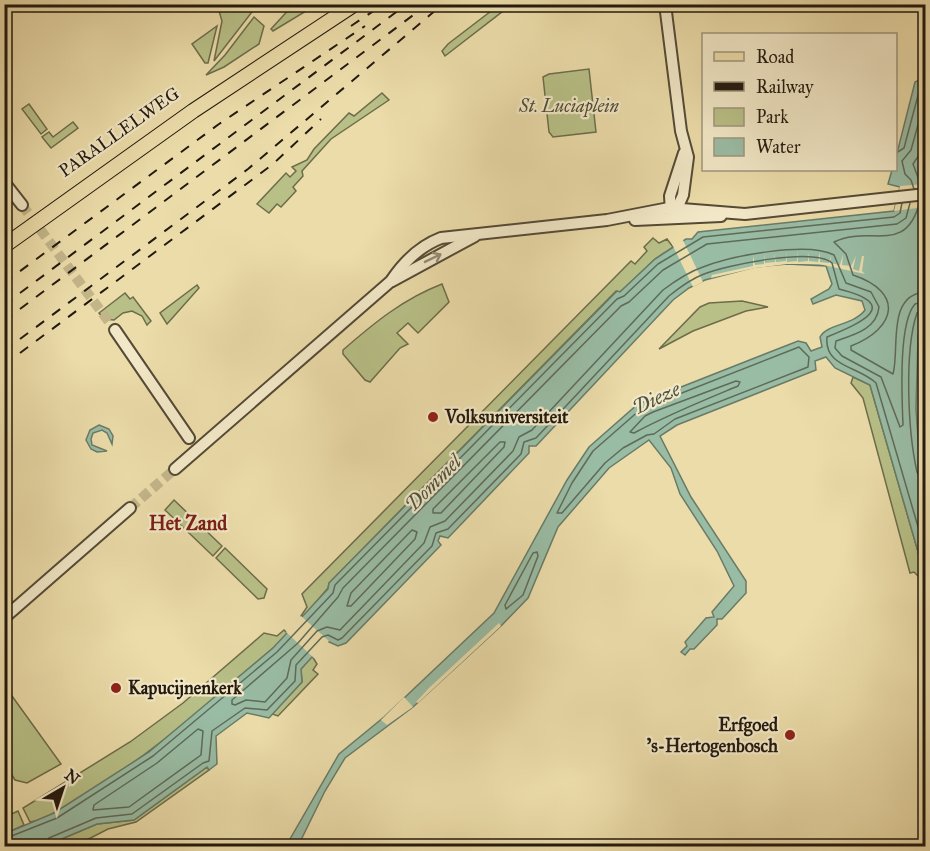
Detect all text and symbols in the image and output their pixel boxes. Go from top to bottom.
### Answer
legend [702,33,897,171]
text: Road [756,46,794,68]
text: Railway [756,76,814,98]
street label: PARALLELWEG [54,82,184,182]
park label: St. Luciaplein [518,95,620,118]
text: Park [756,106,789,128]
text: Water [756,136,801,158]
one-way arrow [424,252,442,264]
water label: Dieze [629,376,684,419]
place label: Volksuniversiteit [444,406,569,428]
marker: Volksuniversiteit [426,410,440,424]
water label: Dommel [400,449,467,516]
district label: Het Zand [149,511,228,535]
place label: Kapucijnenkerk [128,677,242,700]
marker: Kapucijnenkerk [109,681,123,695]
place label: Erfgoed 's-Hertogenbosch [647,714,779,758]
marker: Erfgoed 's-Hertogenbosch [783,728,797,742]
north arrow [33,758,93,818]
text: N [61,765,84,789]

